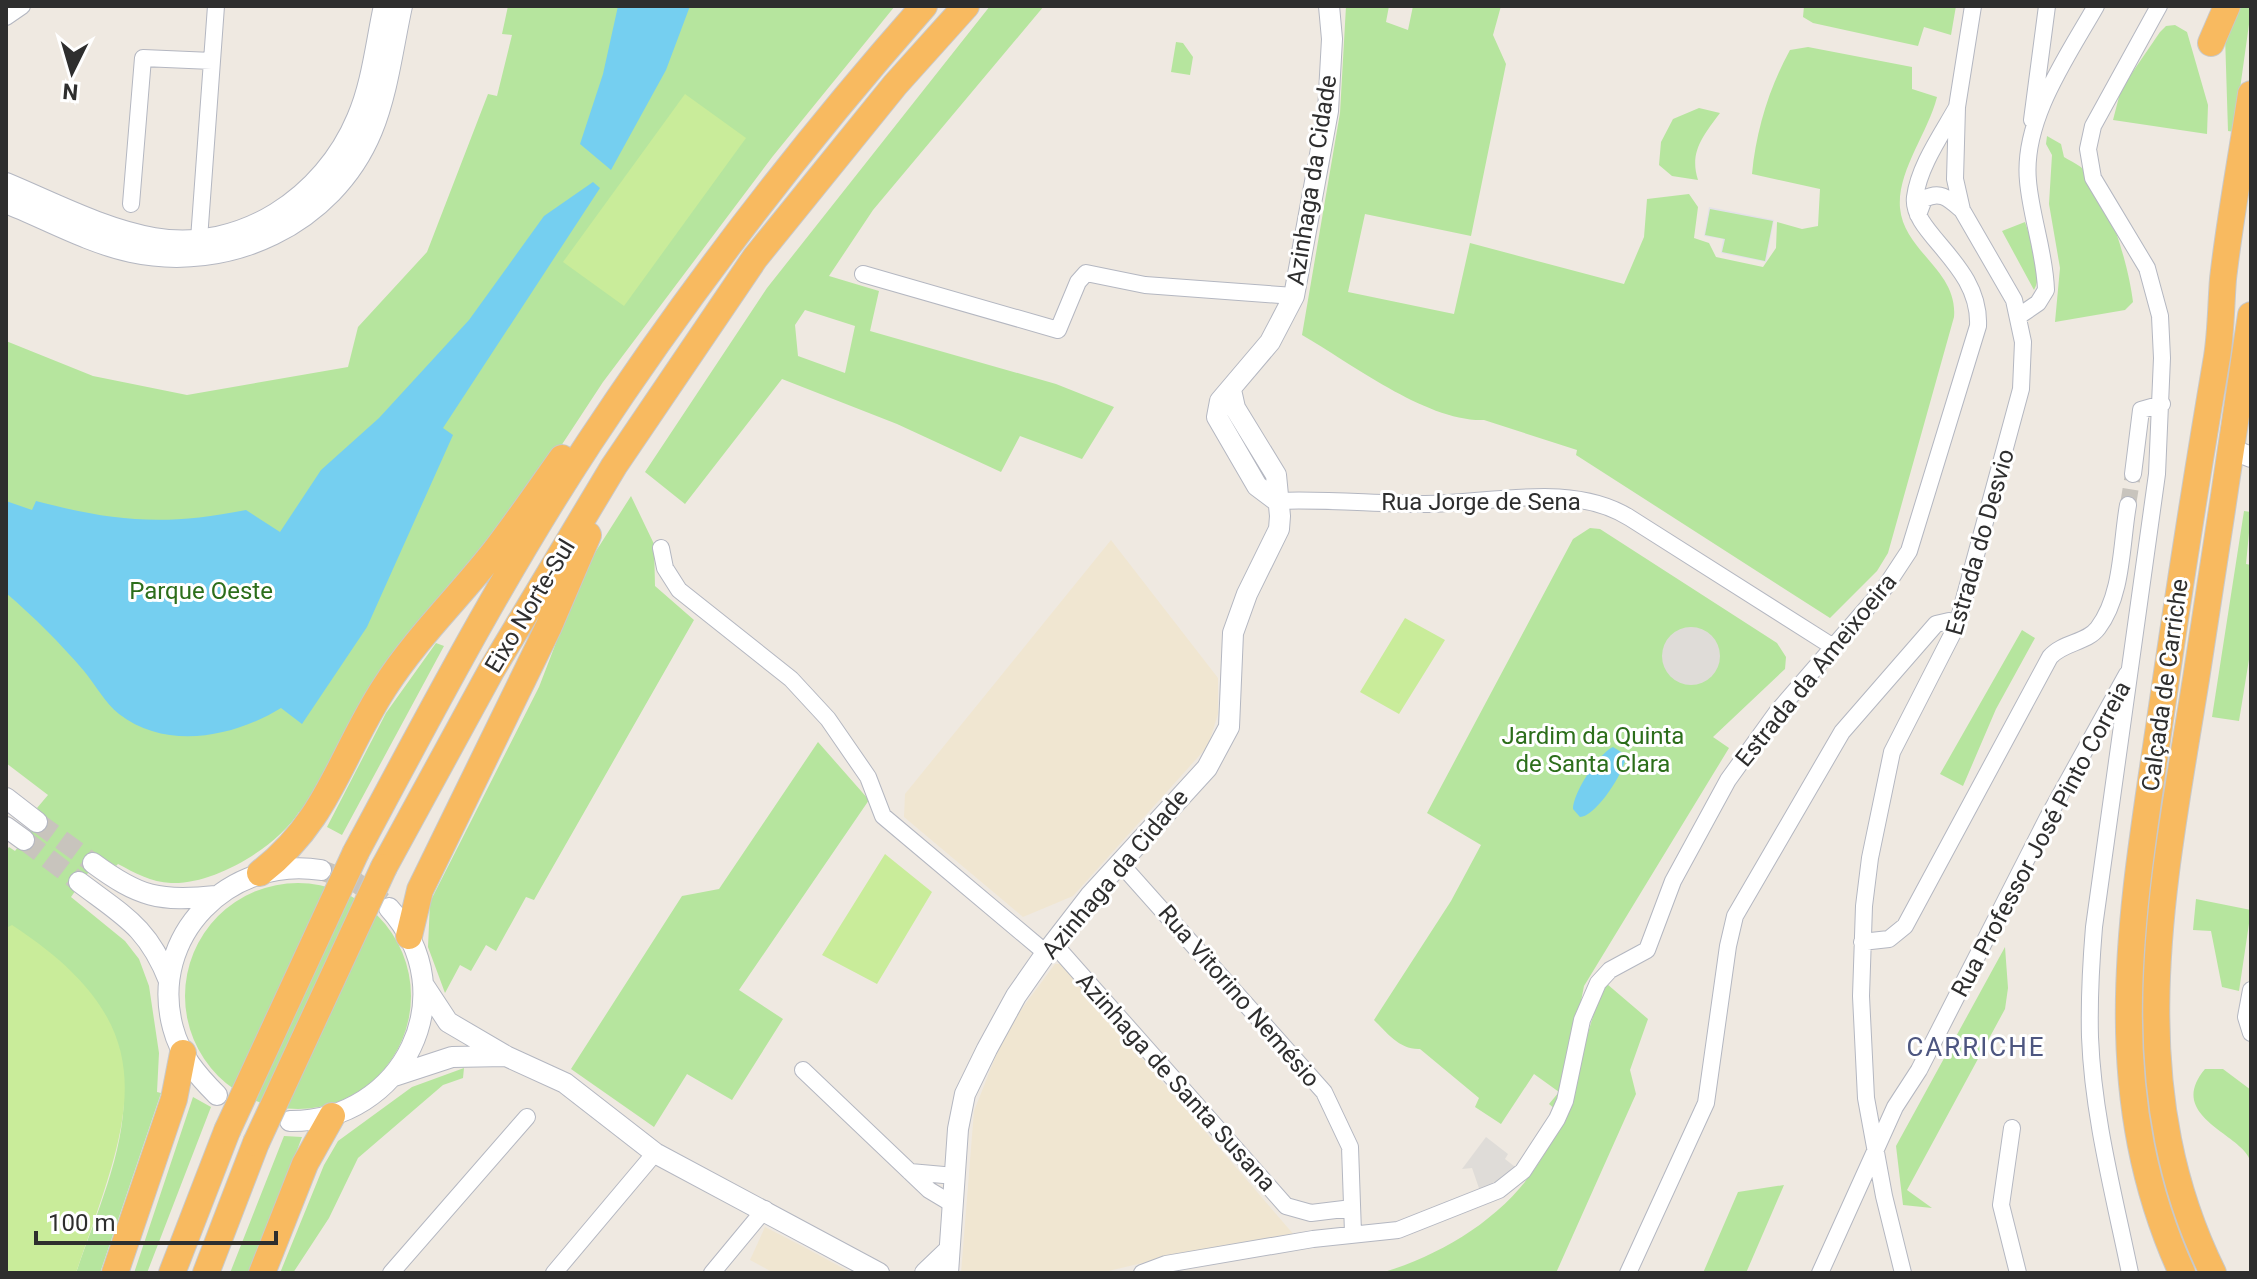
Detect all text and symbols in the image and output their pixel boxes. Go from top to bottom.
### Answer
north arrow [32,32,112,112]
street label: Azinhaga da Cidade [1282,73,1342,287]
text: N [61,78,79,105]
street label: Estrada do Desvio [1940,446,2020,638]
street label: Rua Jorge de Sena [1381,488,1581,516]
street label: Eixo Norte-Sul [479,534,581,678]
street label: Estrada da Ameixoeira [1730,568,1902,772]
park label: Parque Oeste [129,577,273,605]
street label: Calçada de Carriche [2136,577,2194,793]
street label: Rua Professor José Pinto Correia [1946,676,2136,1002]
park label: Jardim da Quinta de Santa Clara [1502,722,1684,778]
street label: Azinhaga da Cidade [1036,784,1194,964]
street label: Rua Vitorino Nemésio [1152,899,1326,1093]
street label: Azinhaga de Santa Susana [1070,967,1282,1197]
district label: CARRICHE [1906,1032,2046,1062]
scale bar [36,1195,276,1245]
text: 100 m [48,1209,115,1237]

